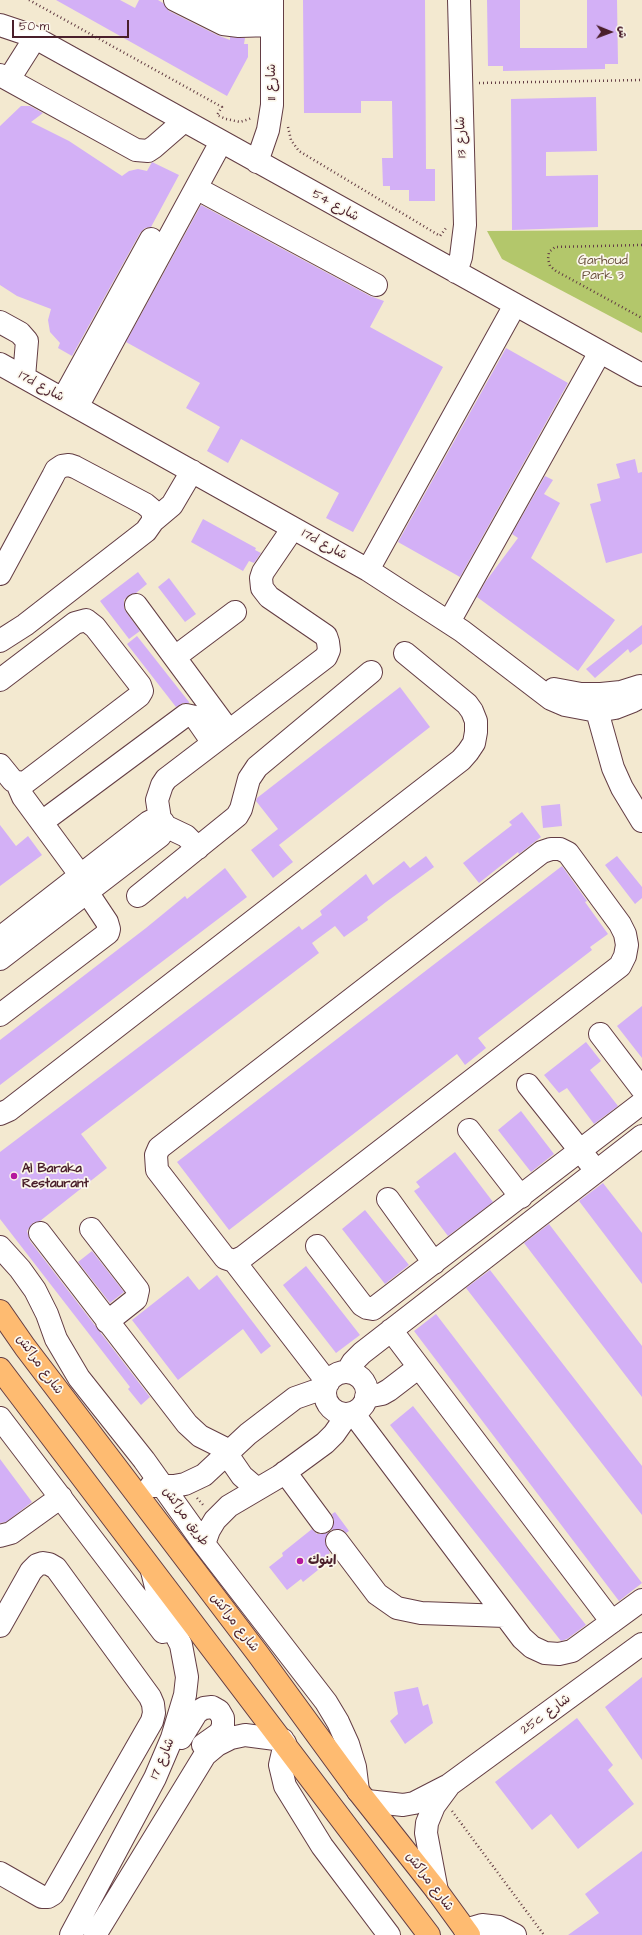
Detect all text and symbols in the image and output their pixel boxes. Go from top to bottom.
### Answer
scale bar [14,12,131,38]
north arrow [590,12,630,52]
text: 50 m [19,18,49,35]
text: ش [615,26,630,38]
street label: شارع 11 [264,64,280,100]
street label: شارع 13 [453,116,471,158]
street label: شارع 54 [309,187,361,225]
park label: Garhoud Park 3 [578,253,628,284]
street label: 17d شارع [16,368,66,406]
street label: 17d شارع [299,526,349,564]
place label: Al Baraka Restaurant [22,1161,89,1192]
marker: Al Baraka Restaurant [9,1171,19,1181]
street label: شارع مراكش [12,1332,66,1398]
street label: طريق مراكش [158,1484,212,1550]
place label: اينوك [308,1553,336,1569]
marker: اينوك [295,1556,305,1566]
street label: شارع مراكش [206,1591,262,1655]
street label: 25c شارع [518,1692,574,1738]
street label: شارع 17 [147,1736,179,1782]
street label: شارع مراكش [402,1849,456,1915]

